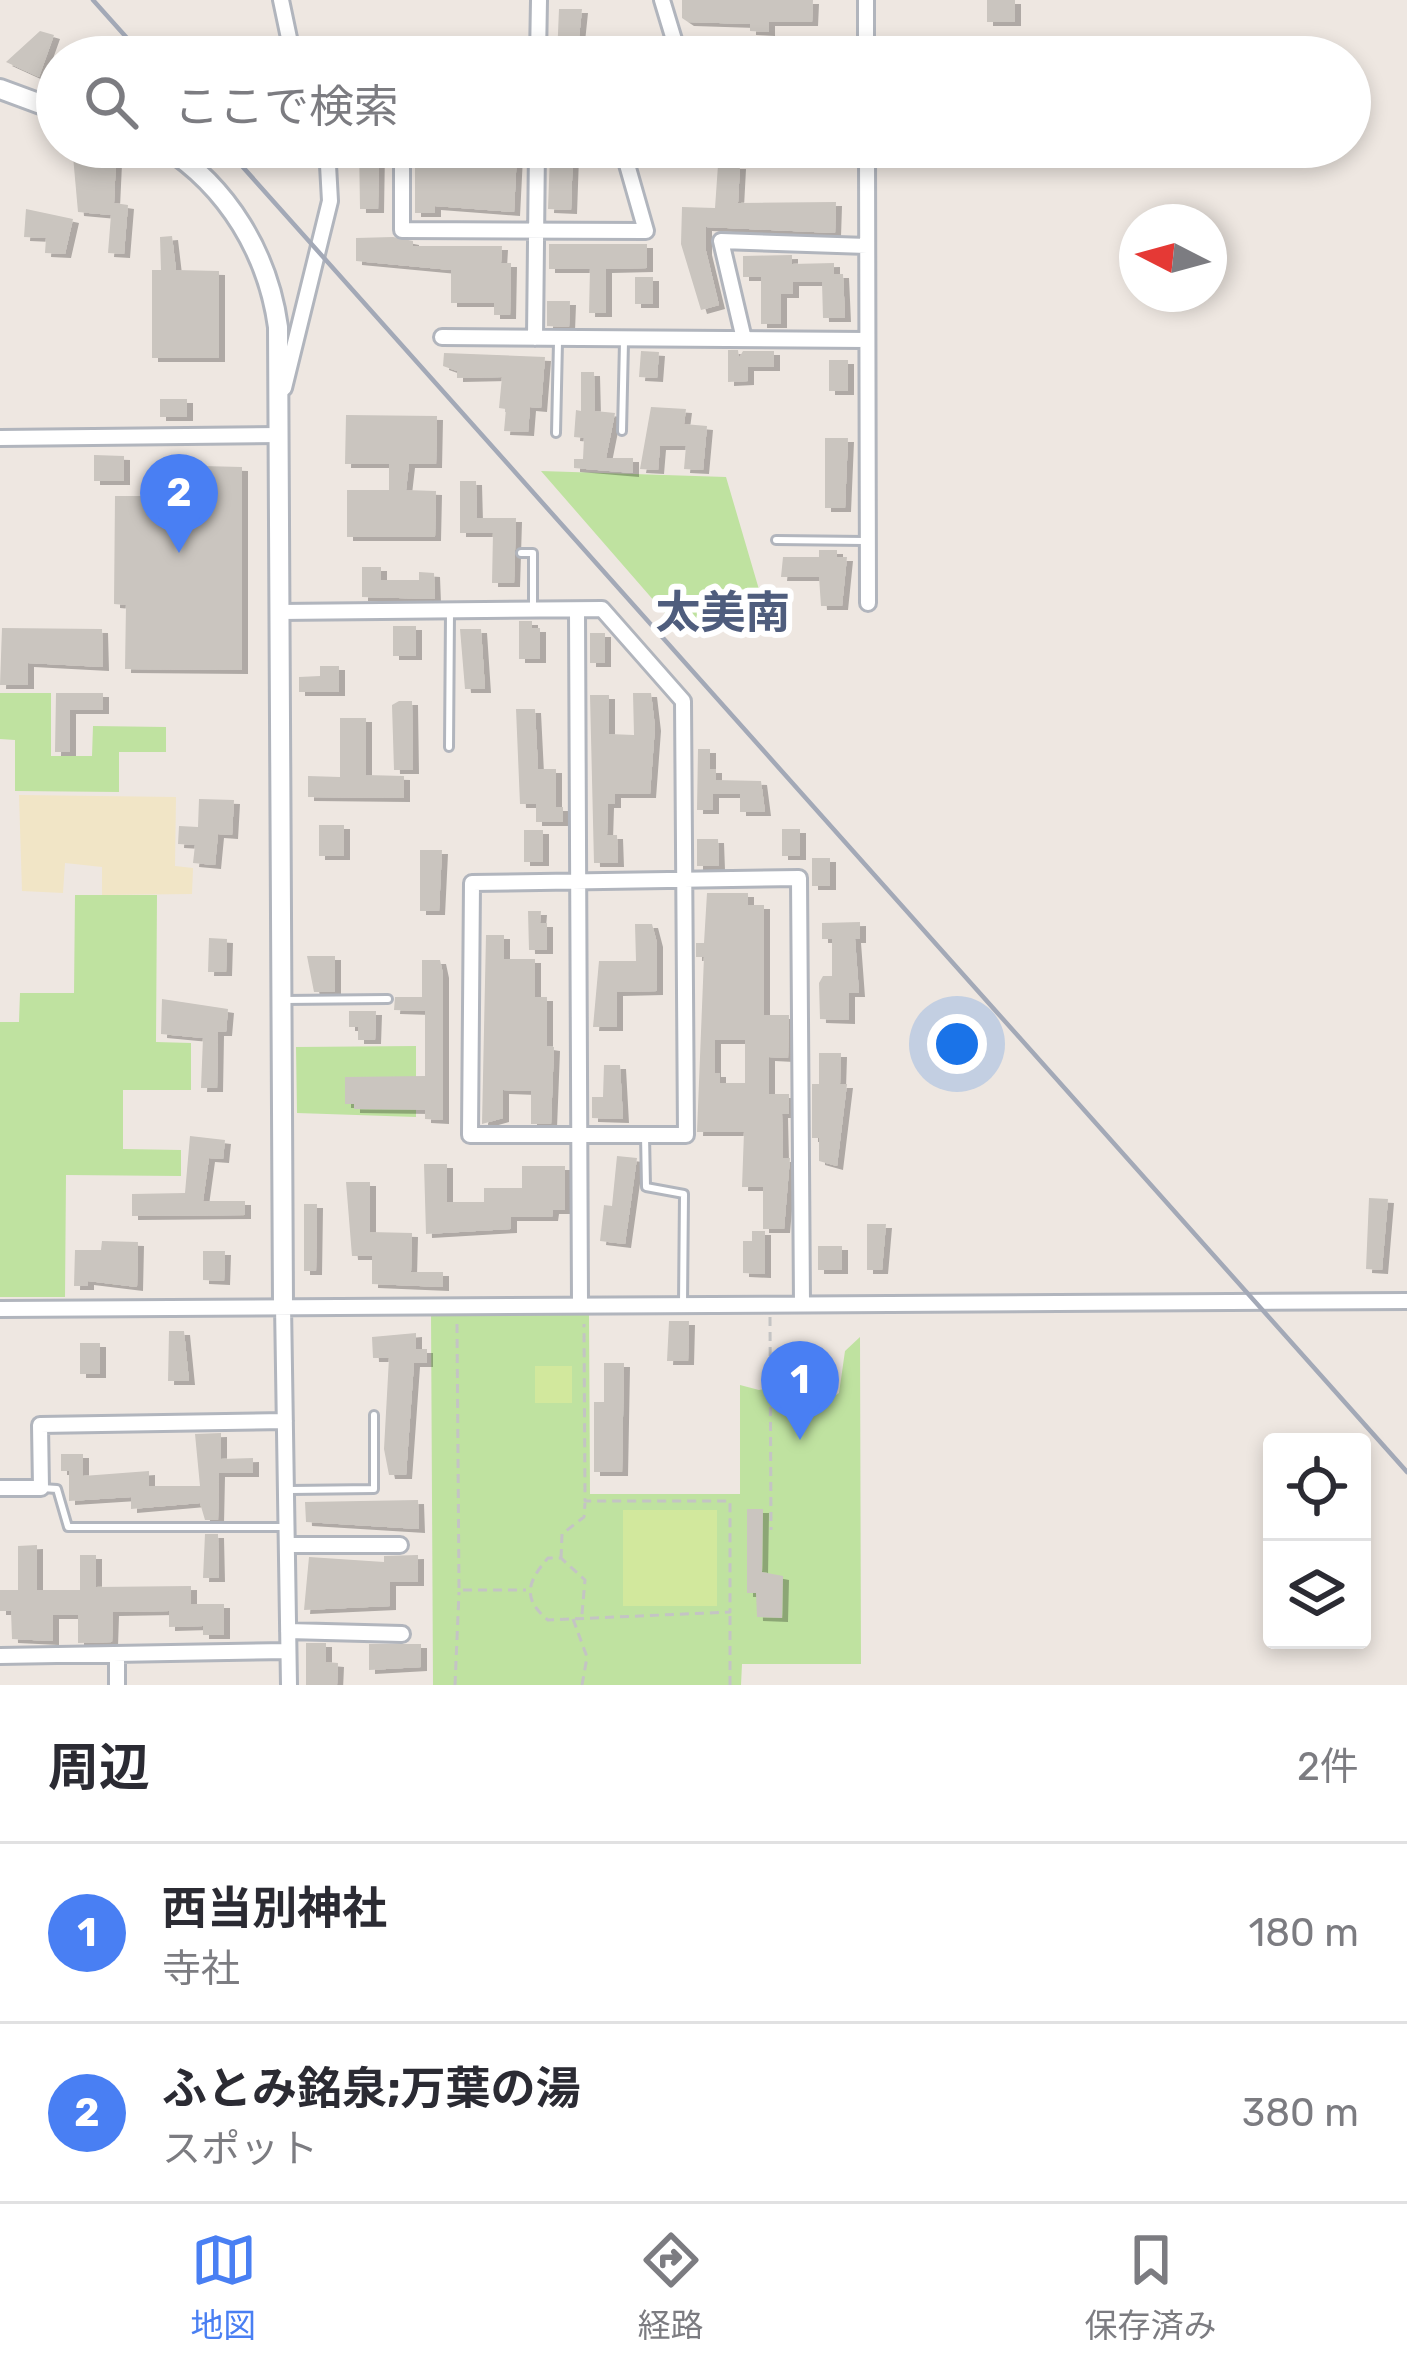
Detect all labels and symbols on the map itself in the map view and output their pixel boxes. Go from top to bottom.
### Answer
north arrow [1119,204,1227,312]
pin: 2 [140,454,218,553]
district label: 太美南 [655,586,791,639]
your location [927,1014,987,1074]
pin: 1 [761,1341,839,1440]

